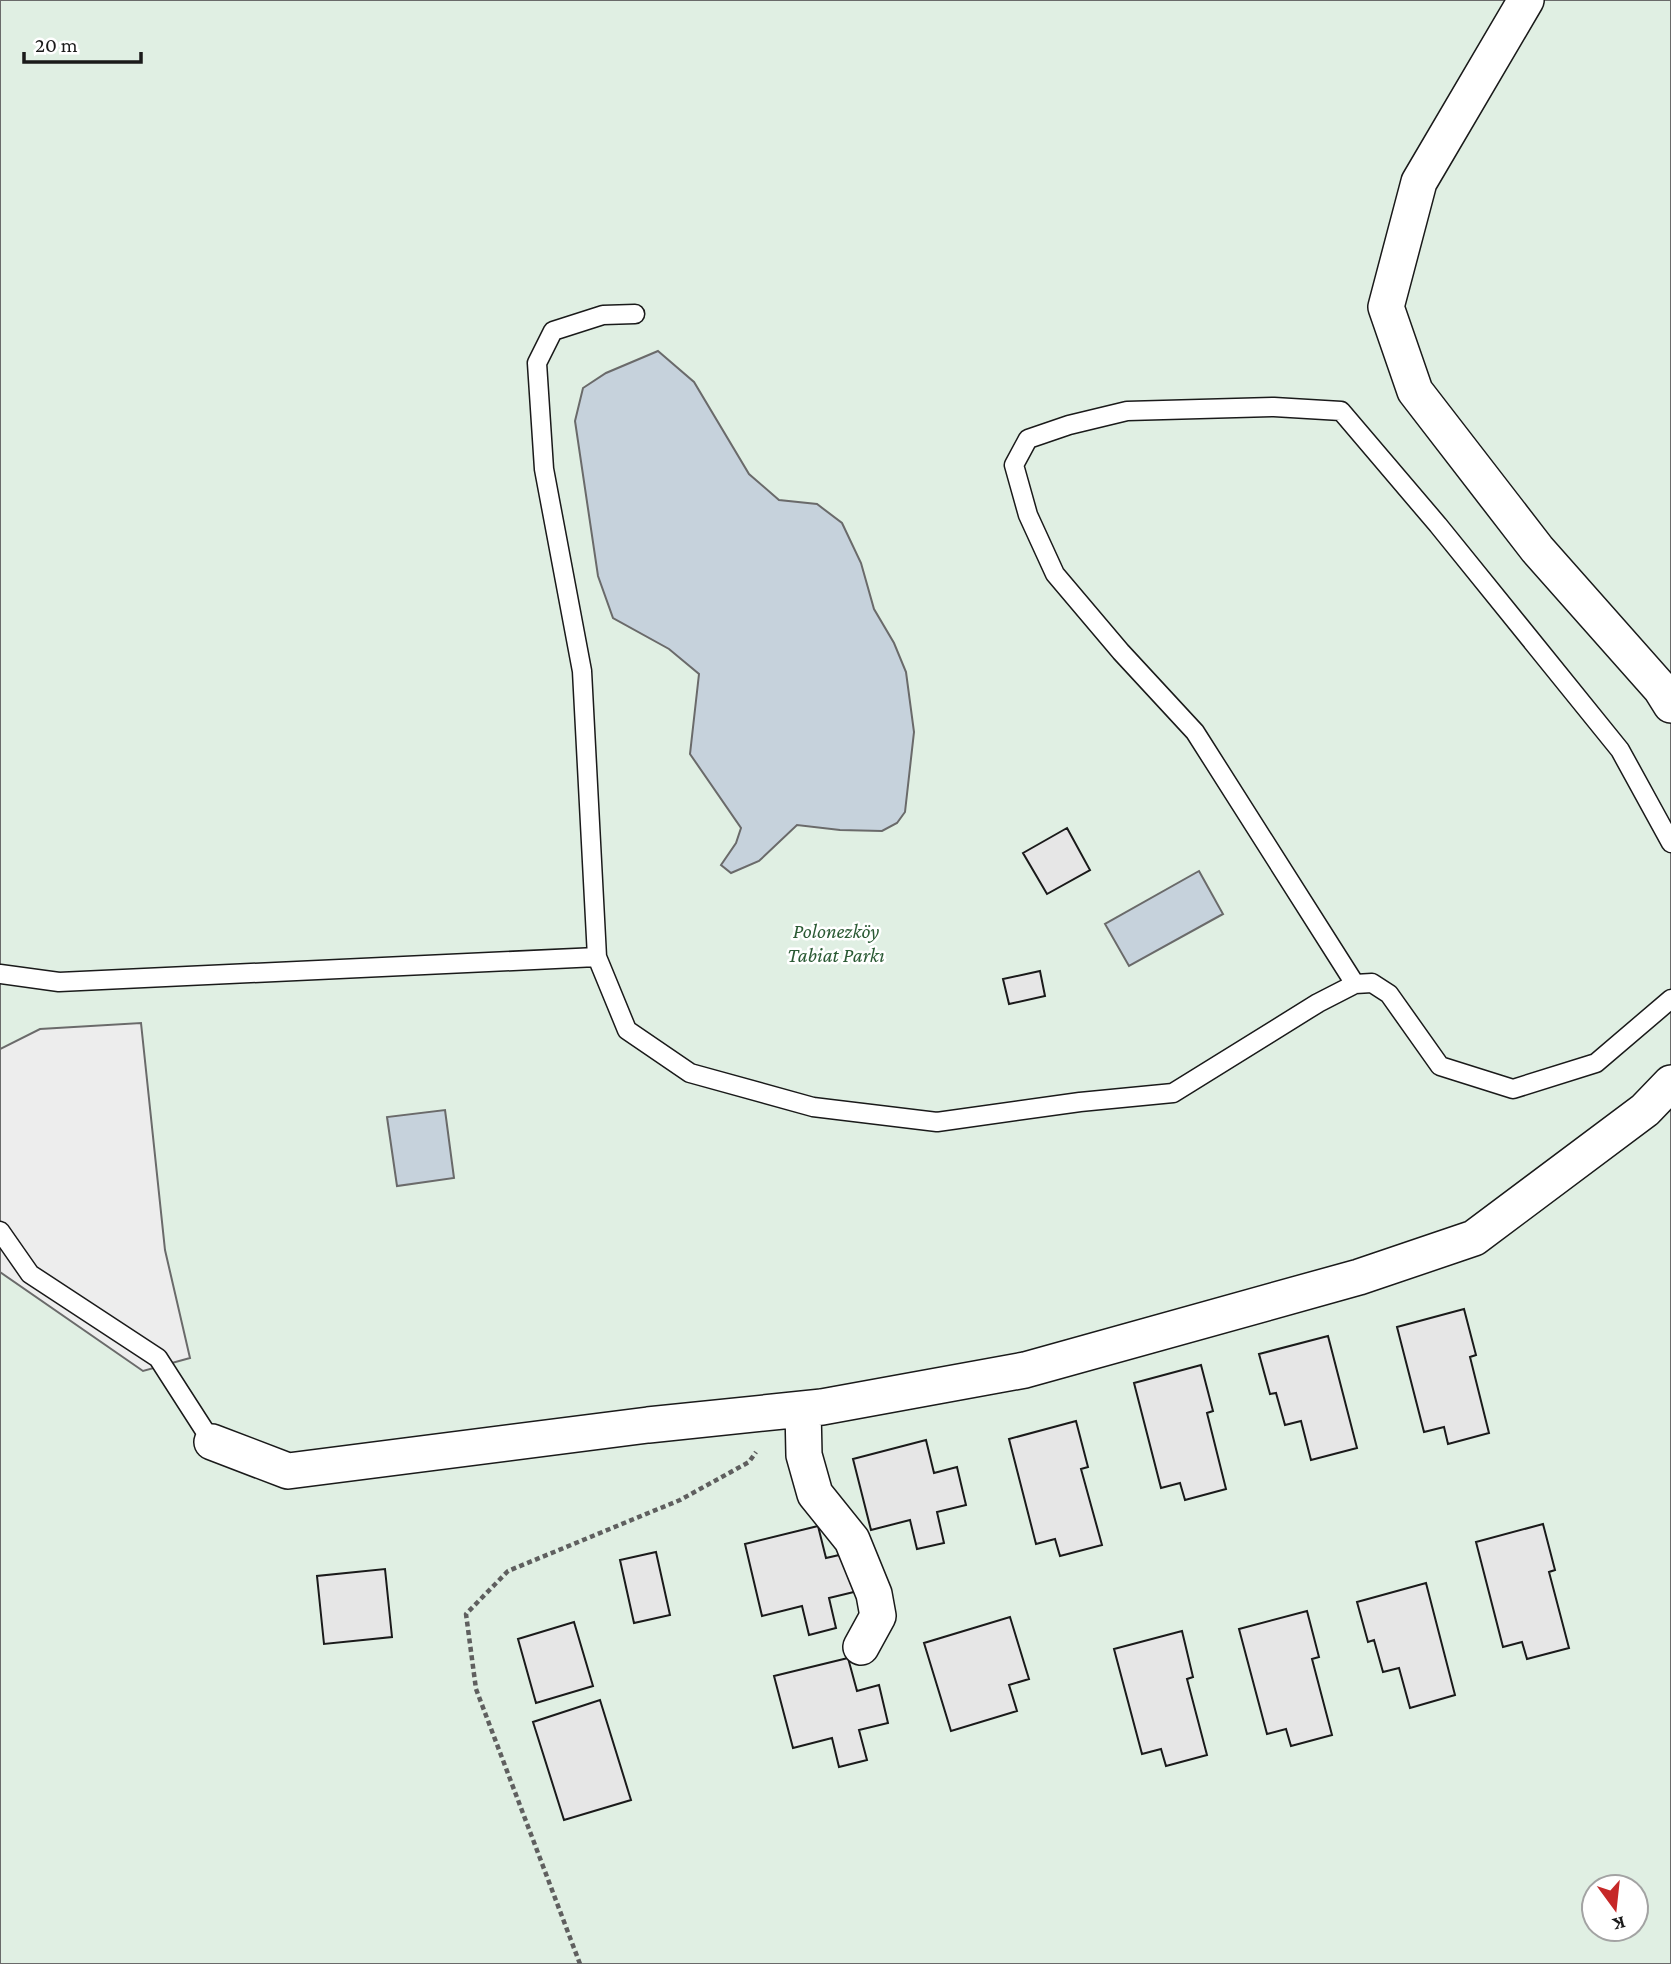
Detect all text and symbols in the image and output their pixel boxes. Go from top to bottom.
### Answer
scale bar [24,21,142,65]
text: 20 m [35,33,78,57]
park label: Polonezköy Tabiat Parkı [787,919,885,967]
north arrow [1580,1873,1650,1943]
text: K [1610,1912,1628,1936]

